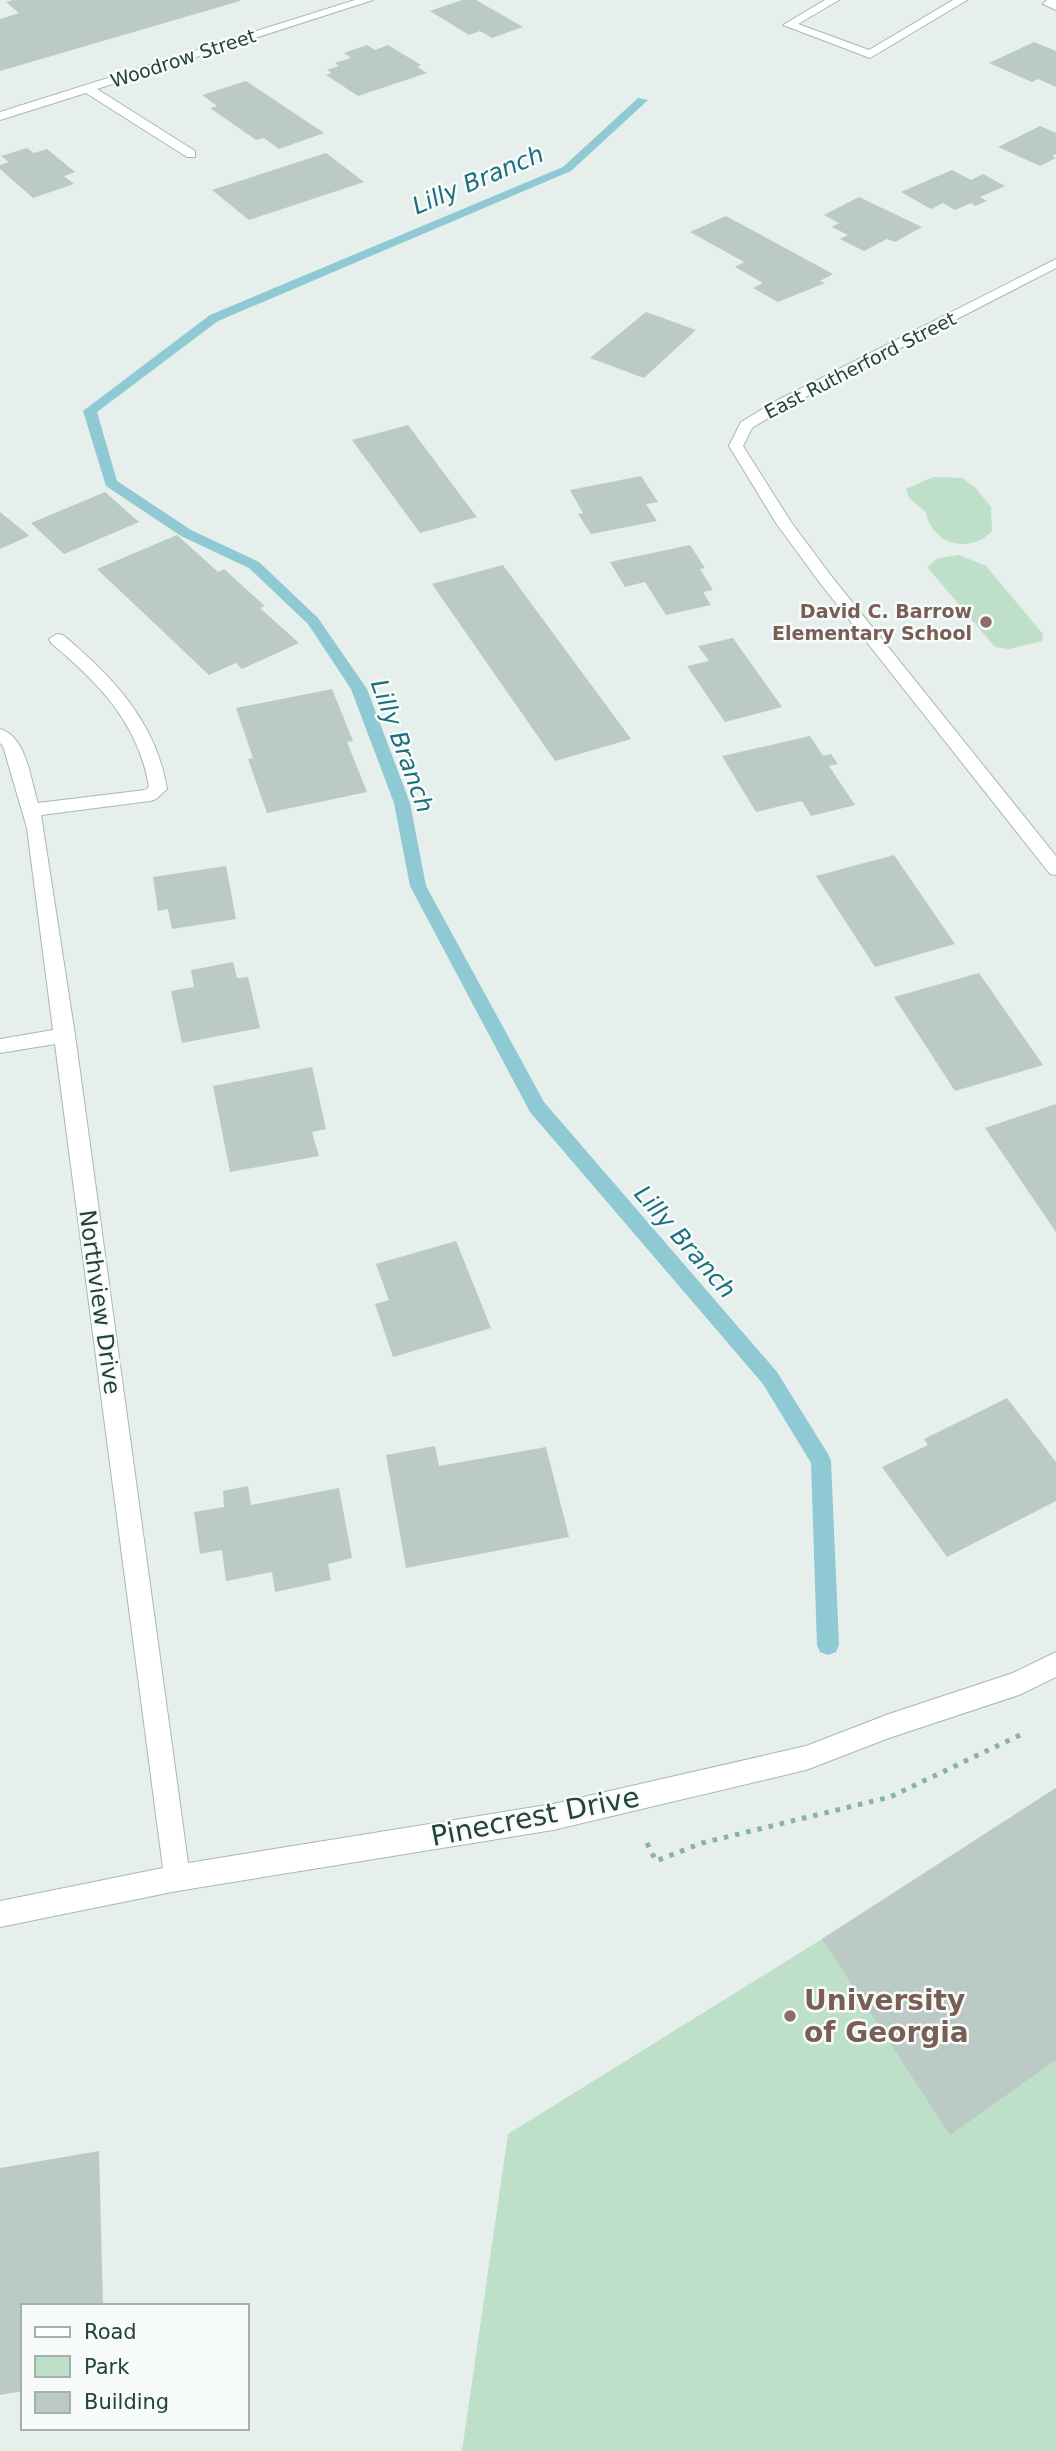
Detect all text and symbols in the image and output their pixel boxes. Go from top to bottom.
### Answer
street label: Woodrow Street [108,24,258,92]
water label: Lilly Branch [408,140,548,220]
street label: East Rutherford Street [761,307,959,423]
place label: David C. Barrow Elementary School [772,600,972,644]
marker: David C. Barrow Elementary School [978,614,994,630]
water label: Lilly Branch [365,675,439,817]
water label: Lilly Branch [629,1180,741,1304]
street label: Northview Drive [74,1208,126,1396]
street label: Pinecrest Drive [428,1780,642,1853]
place label: University of Georgia [804,1984,969,2049]
marker: University of Georgia [782,2008,798,2024]
legend [21,2304,248,2430]
text: Road [84,2320,137,2344]
text: Park [84,2355,130,2379]
text: Building [84,2390,169,2414]

